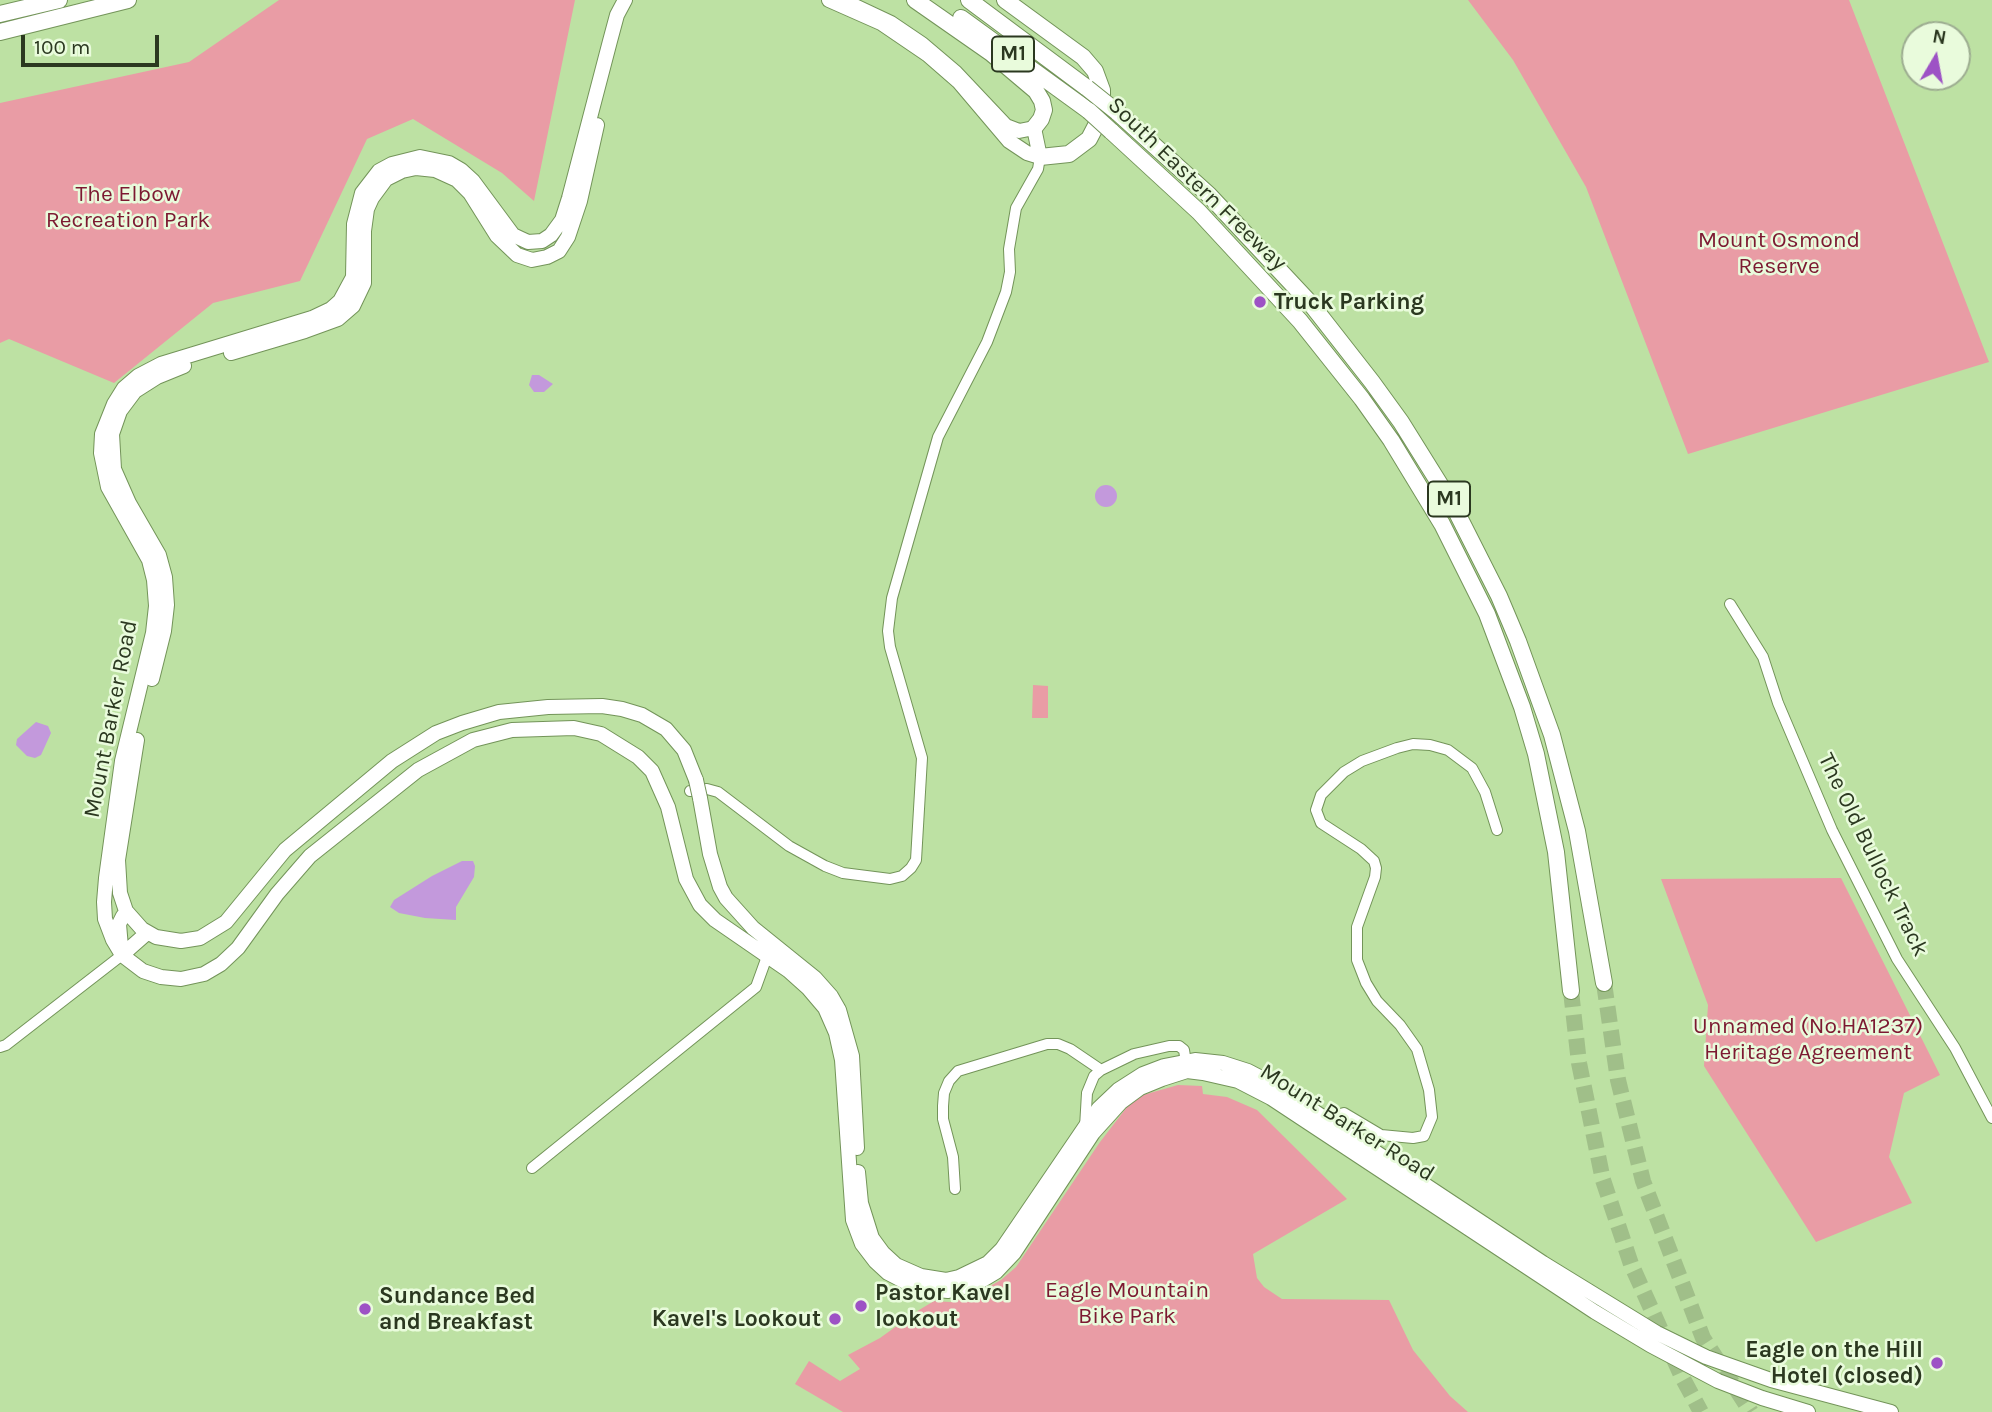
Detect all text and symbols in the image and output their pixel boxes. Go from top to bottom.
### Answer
scale bar [24,21,163,65]
north arrow [1901,21,1971,91]
text: N [1931,25,1948,49]
text: 100 m [34,35,91,59]
road number: M1 [992,36,1034,72]
street label: South Eastern Freeway [1102,91,1292,277]
park label: The Elbow Recreation Park [46,180,210,234]
park label: Mount Osmond Reserve [1698,226,1860,280]
place label: Truck Parking [1274,288,1424,316]
marker: Truck Parking [1252,294,1268,310]
road number: M1 [1428,482,1470,516]
street label: Mount Barker Road [78,618,144,820]
street label: The Old Bullock Track [1812,749,1934,961]
park label: Unnamed (No.HA1237) Heritage Agreement [1693,1012,1923,1066]
street label: Mount Barker Road [1255,1058,1439,1188]
park label: Eagle Mountain Bike Park [1045,1276,1209,1330]
place label: Pastor Kavel lookout [875,1279,1011,1333]
place label: Sundance Bed and Breakfast [379,1282,536,1336]
marker: Pastor Kavel lookout [853,1298,869,1314]
marker: Sundance Bed and Breakfast [357,1301,373,1317]
place label: Kavel's Lookout [652,1305,821,1333]
marker: Kavel's Lookout [827,1311,843,1327]
place label: Eagle on the Hill Hotel (closed) [1745,1336,1923,1390]
marker: Eagle on the Hill Hotel (closed) [1929,1355,1945,1371]

